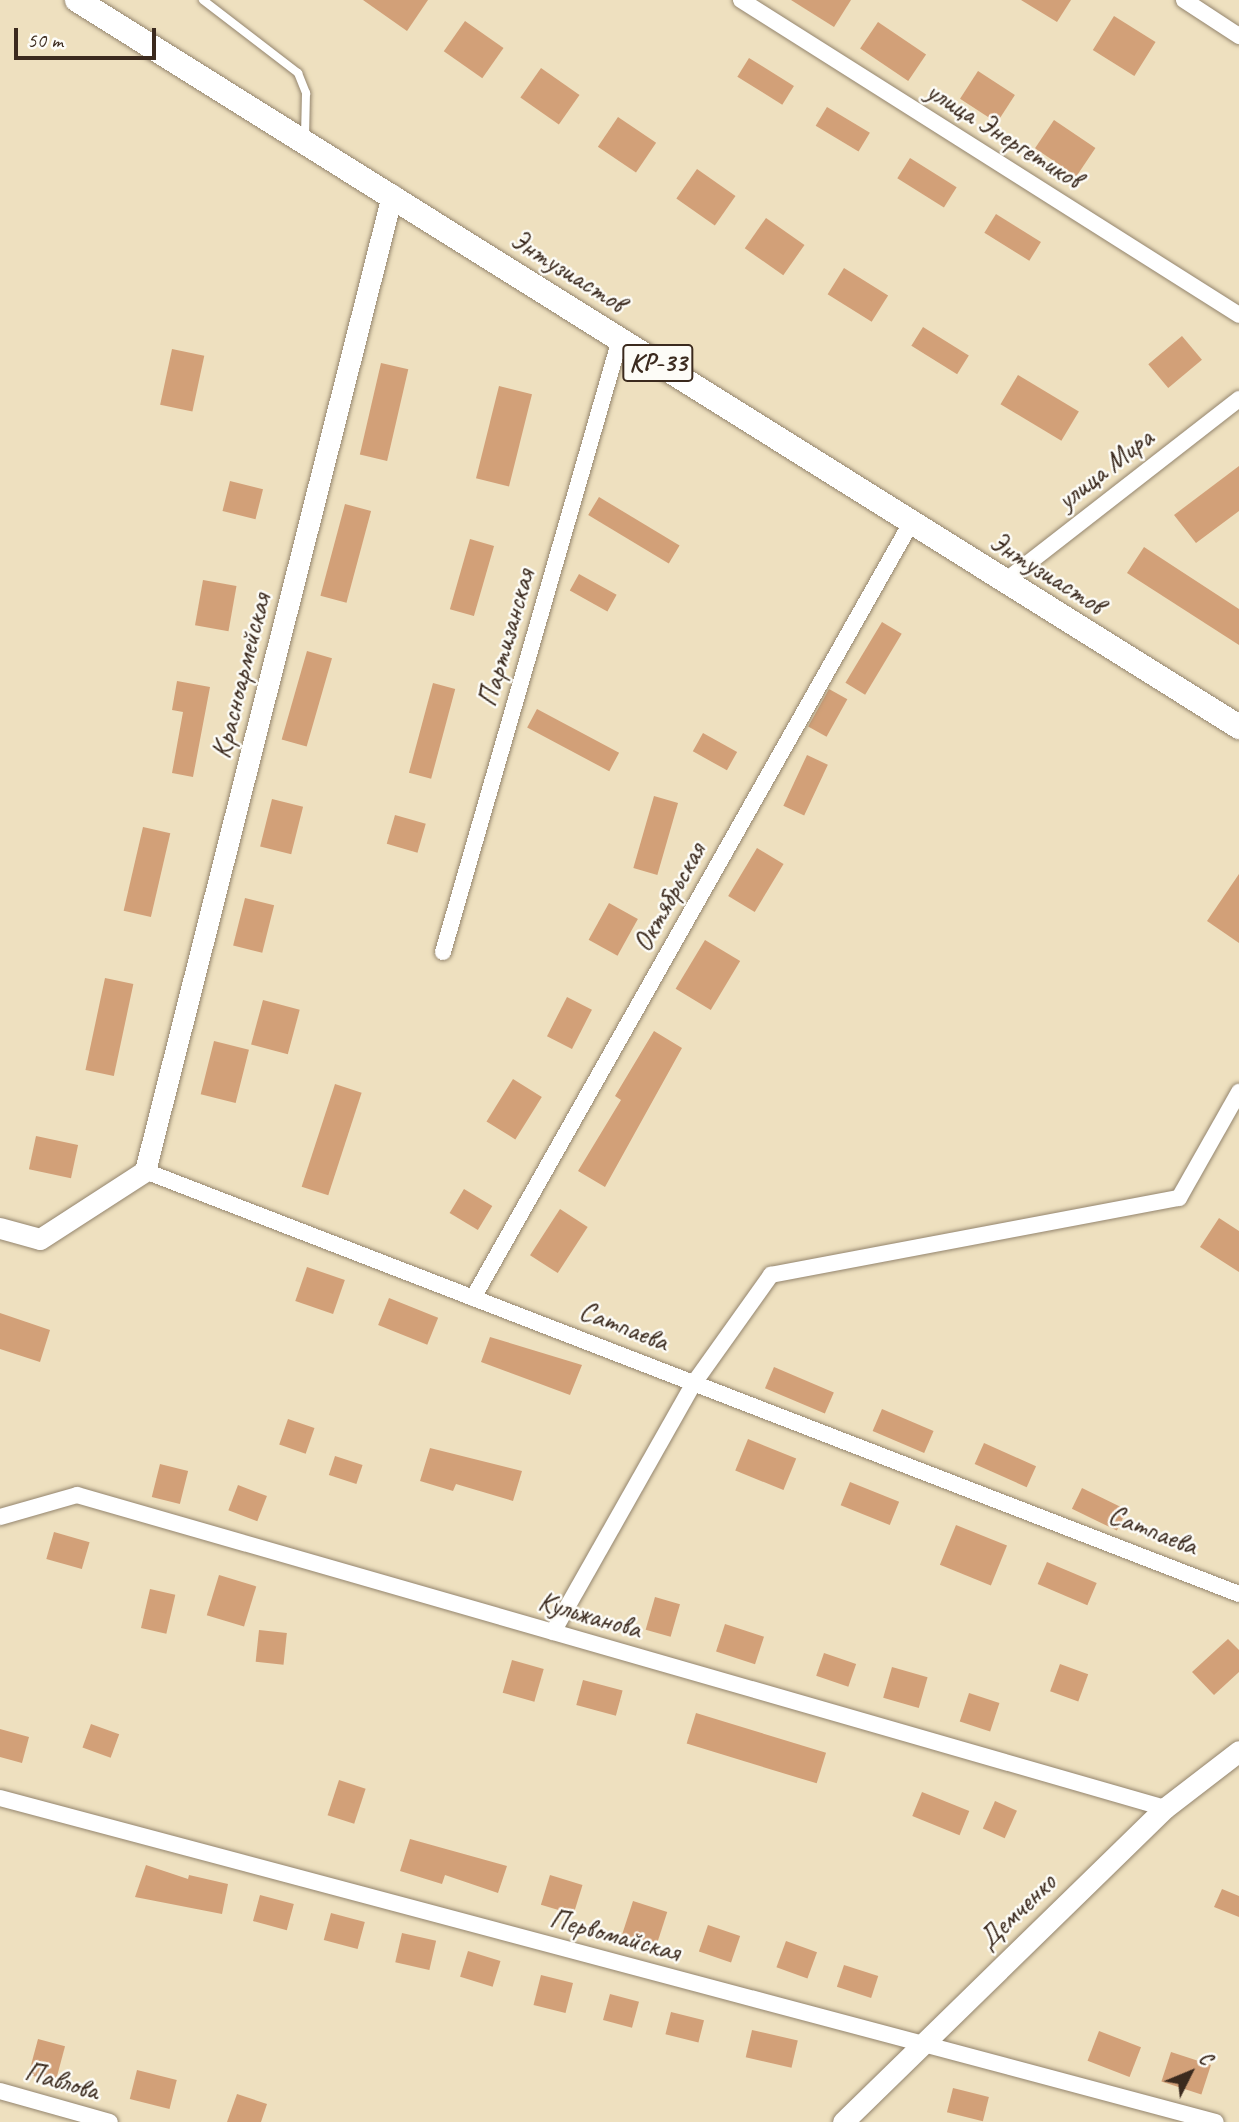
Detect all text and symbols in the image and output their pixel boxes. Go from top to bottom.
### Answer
scale bar [18,14,159,58]
text: 50 m [27,27,63,53]
street label: улица Энергетиков [921,74,1087,196]
street label: Энтузиастов [504,223,632,319]
road number: KP-33 [621,340,695,386]
street label: улица Мира [1050,421,1160,517]
street label: Энтузиастов [983,525,1111,621]
street label: Партизанская [470,566,542,710]
street label: Красноармейская [204,590,278,762]
street label: Октябрьская [625,837,713,957]
street label: Сатпаева [575,1294,673,1358]
street label: Сатпаева [1104,1498,1202,1562]
street label: Кульжанова [535,1584,645,1646]
street label: Демченко [971,1866,1063,1956]
street label: Первомайская [546,1902,684,1968]
north arrow [1155,2038,1225,2108]
text: С [1193,2047,1217,2070]
street label: Павлова [21,2054,103,2108]

